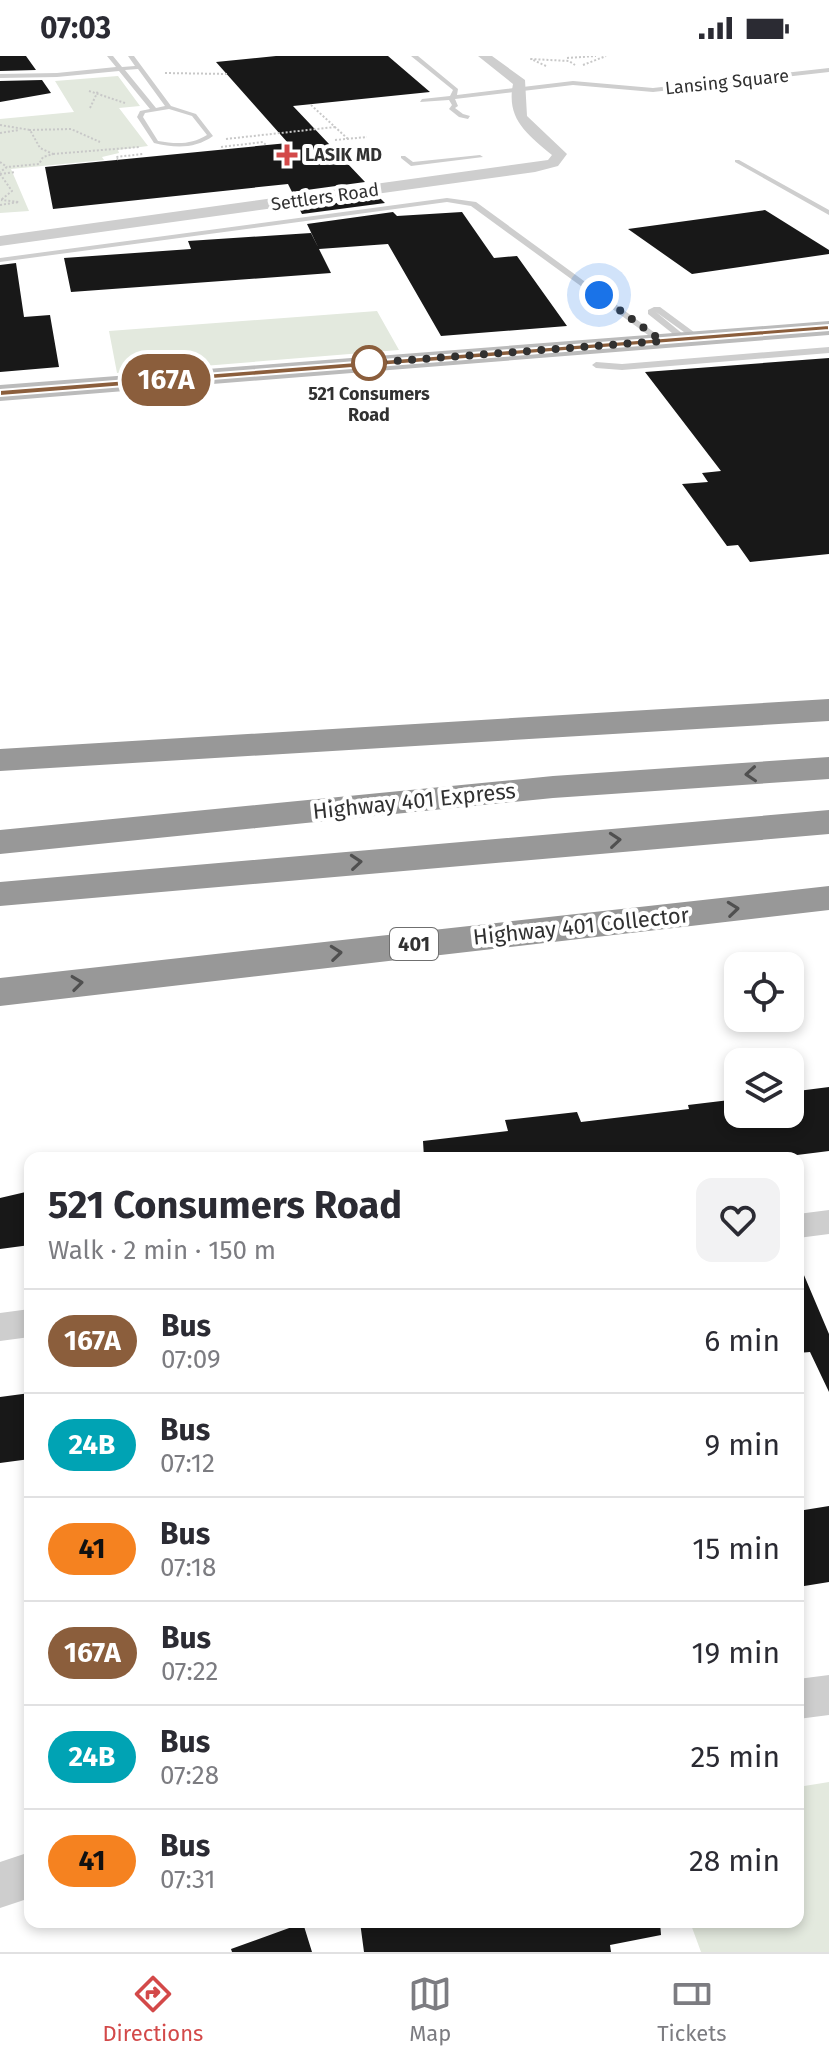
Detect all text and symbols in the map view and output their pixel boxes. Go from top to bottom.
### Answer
text: 07:03 [40,10,111,46]
street label: Lansing Square [664,65,790,99]
marker: LASIK MD [276,144,298,166]
place label: LASIK MD [305,144,382,166]
street label: Settlers Road [270,179,380,215]
your location [579,275,619,315]
marker: 521 Consumers Road [352,346,386,380]
line badge: 167A [110,354,222,406]
text: 167A [138,363,194,396]
place label: 521 Consumers Road [308,383,430,426]
one-way arrow [744,765,757,782]
street label: Highway 401 Express [311,777,517,825]
one-way arrow [609,832,622,849]
one-way arrow [350,853,363,870]
one-way arrow [727,900,740,917]
street label: Highway 401 Collector [472,901,691,951]
road number: 401 [390,928,438,960]
one-way arrow [330,945,343,962]
map controls [724,952,804,1128]
button: locate [724,952,804,1032]
one-way arrow [71,975,84,992]
button: layers [724,1048,804,1128]
button: heart [696,1178,780,1262]
text: 521 Consumers Road [48,1182,402,1228]
text: Walk · 2 min · 150 m [48,1235,276,1266]
text: Bus [161,1308,211,1344]
text: 6 min [704,1323,780,1359]
text: 167A [64,1324,121,1357]
text: 07:09 [161,1344,221,1375]
text: Bus [160,1412,210,1448]
text: 9 min [705,1427,780,1463]
text: 24B [69,1428,115,1461]
text: 07:12 [160,1448,215,1479]
text: Bus [160,1516,210,1552]
text: 15 min [692,1531,780,1567]
text: 41 [79,1532,105,1565]
text: 07:18 [160,1552,216,1583]
text: Bus [161,1620,211,1656]
text: 19 min [692,1635,780,1671]
text: 167A [64,1636,121,1669]
text: 07:22 [161,1656,218,1687]
text: Bus [160,1724,210,1760]
text: 25 min [690,1739,780,1775]
text: 24B [69,1740,115,1773]
text: 07:28 [160,1760,219,1791]
text: Bus [160,1828,210,1864]
text: 28 min [689,1843,780,1879]
text: 41 [79,1844,105,1877]
text: 07:31 [160,1864,216,1895]
tab: Directions [102,1972,203,2047]
tab: Map [408,1972,452,2047]
tab: Tickets [657,1972,727,2047]

